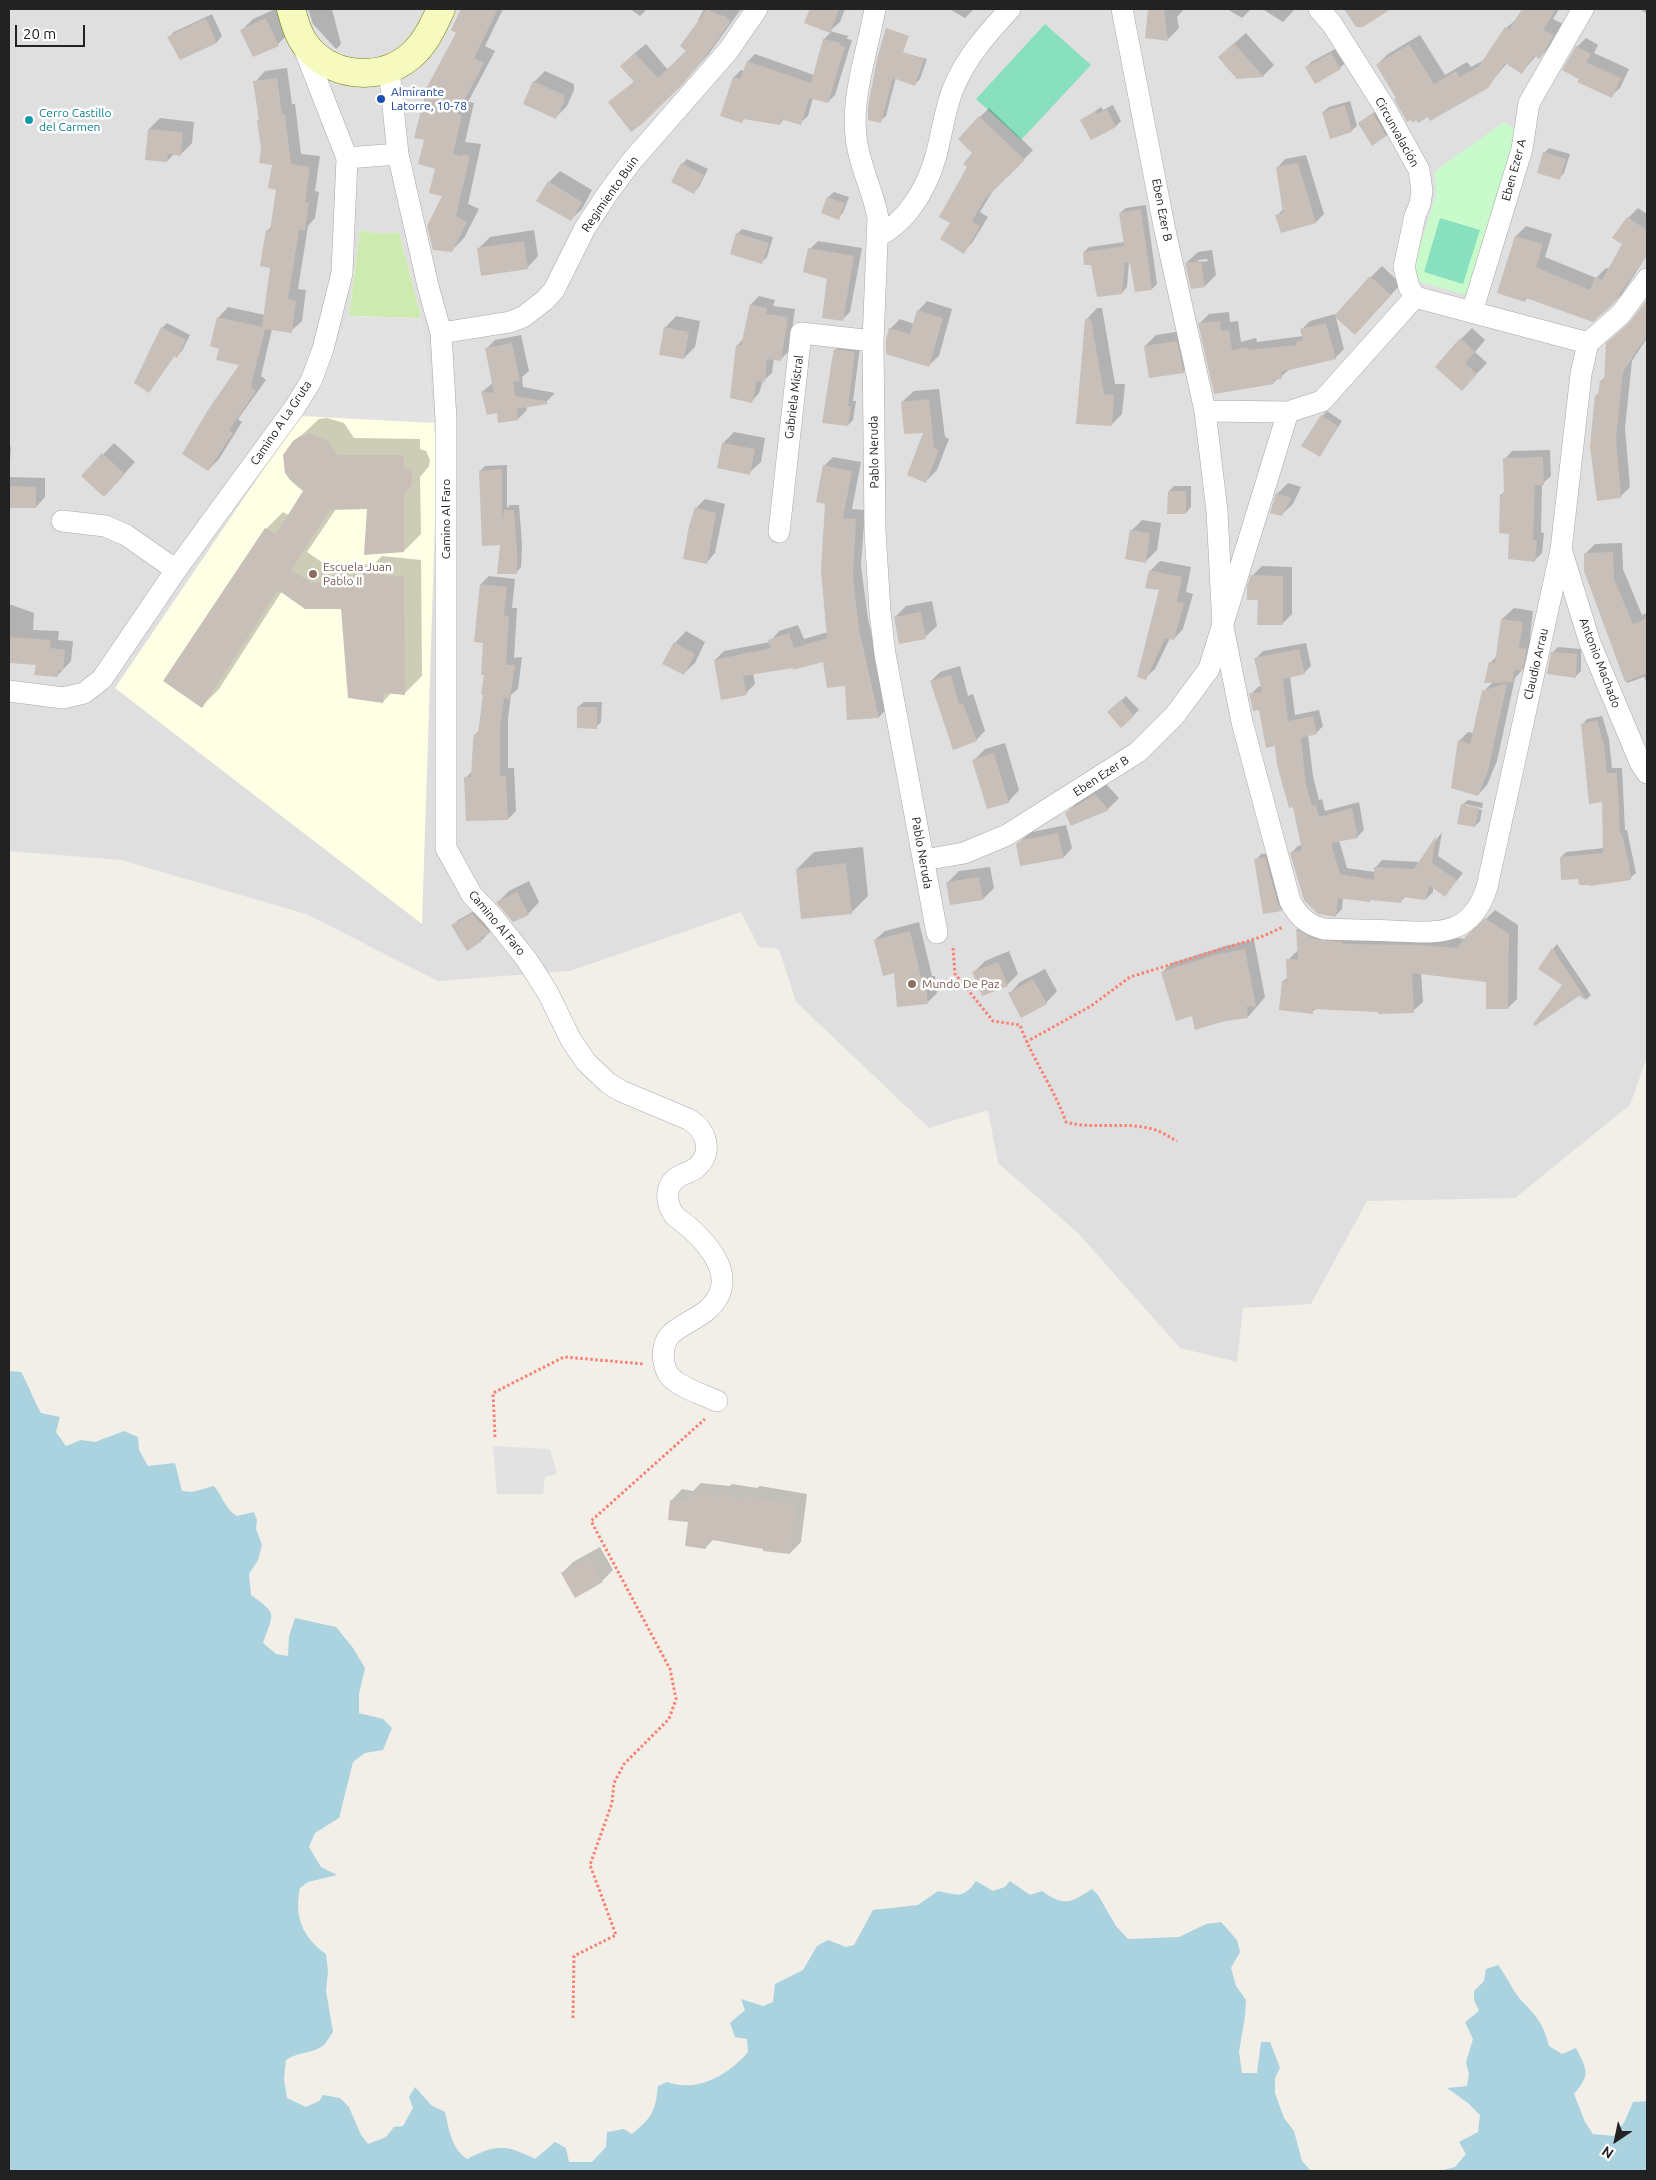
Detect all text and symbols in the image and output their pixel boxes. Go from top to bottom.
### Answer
scale bar [18,15,88,47]
text: 20 m [23,25,56,42]
place label: Almirante Latorre, 10-78 [391,85,467,113]
marker: Almirante Latorre, 10-78 [375,93,387,105]
street label: Circunvalación [1372,94,1422,170]
place label: Cerro Castillo del Carmen [39,106,112,134]
marker: Cerro Castillo del Carmen [23,114,35,126]
street label: Eben Ezer A [1499,137,1529,203]
street label: Regimiento Buin [578,153,642,235]
street label: Eben Ezer B [1149,177,1175,243]
street label: Gabriela Mistral [782,354,806,440]
street label: Camino A La Gruta [247,378,315,468]
street label: Pablo Neruda [866,415,882,489]
street label: Camino Al Faro [439,479,453,559]
place label: Escuela Juan Pablo II [323,560,392,588]
marker: Escuela Juan Pablo II [307,568,319,580]
street label: Antonio Machado [1576,616,1624,710]
street label: Claudio Arrau [1521,627,1551,701]
street label: Eben Ezer B [1070,753,1132,799]
street label: Pablo Neruda [909,816,935,890]
street label: Camino Al Faro [466,887,528,959]
place label: Mundo De Paz [922,977,1000,991]
marker: Mundo De Paz [906,978,918,990]
north arrow [1591,2115,1641,2165]
text: N [1599,2143,1616,2162]

